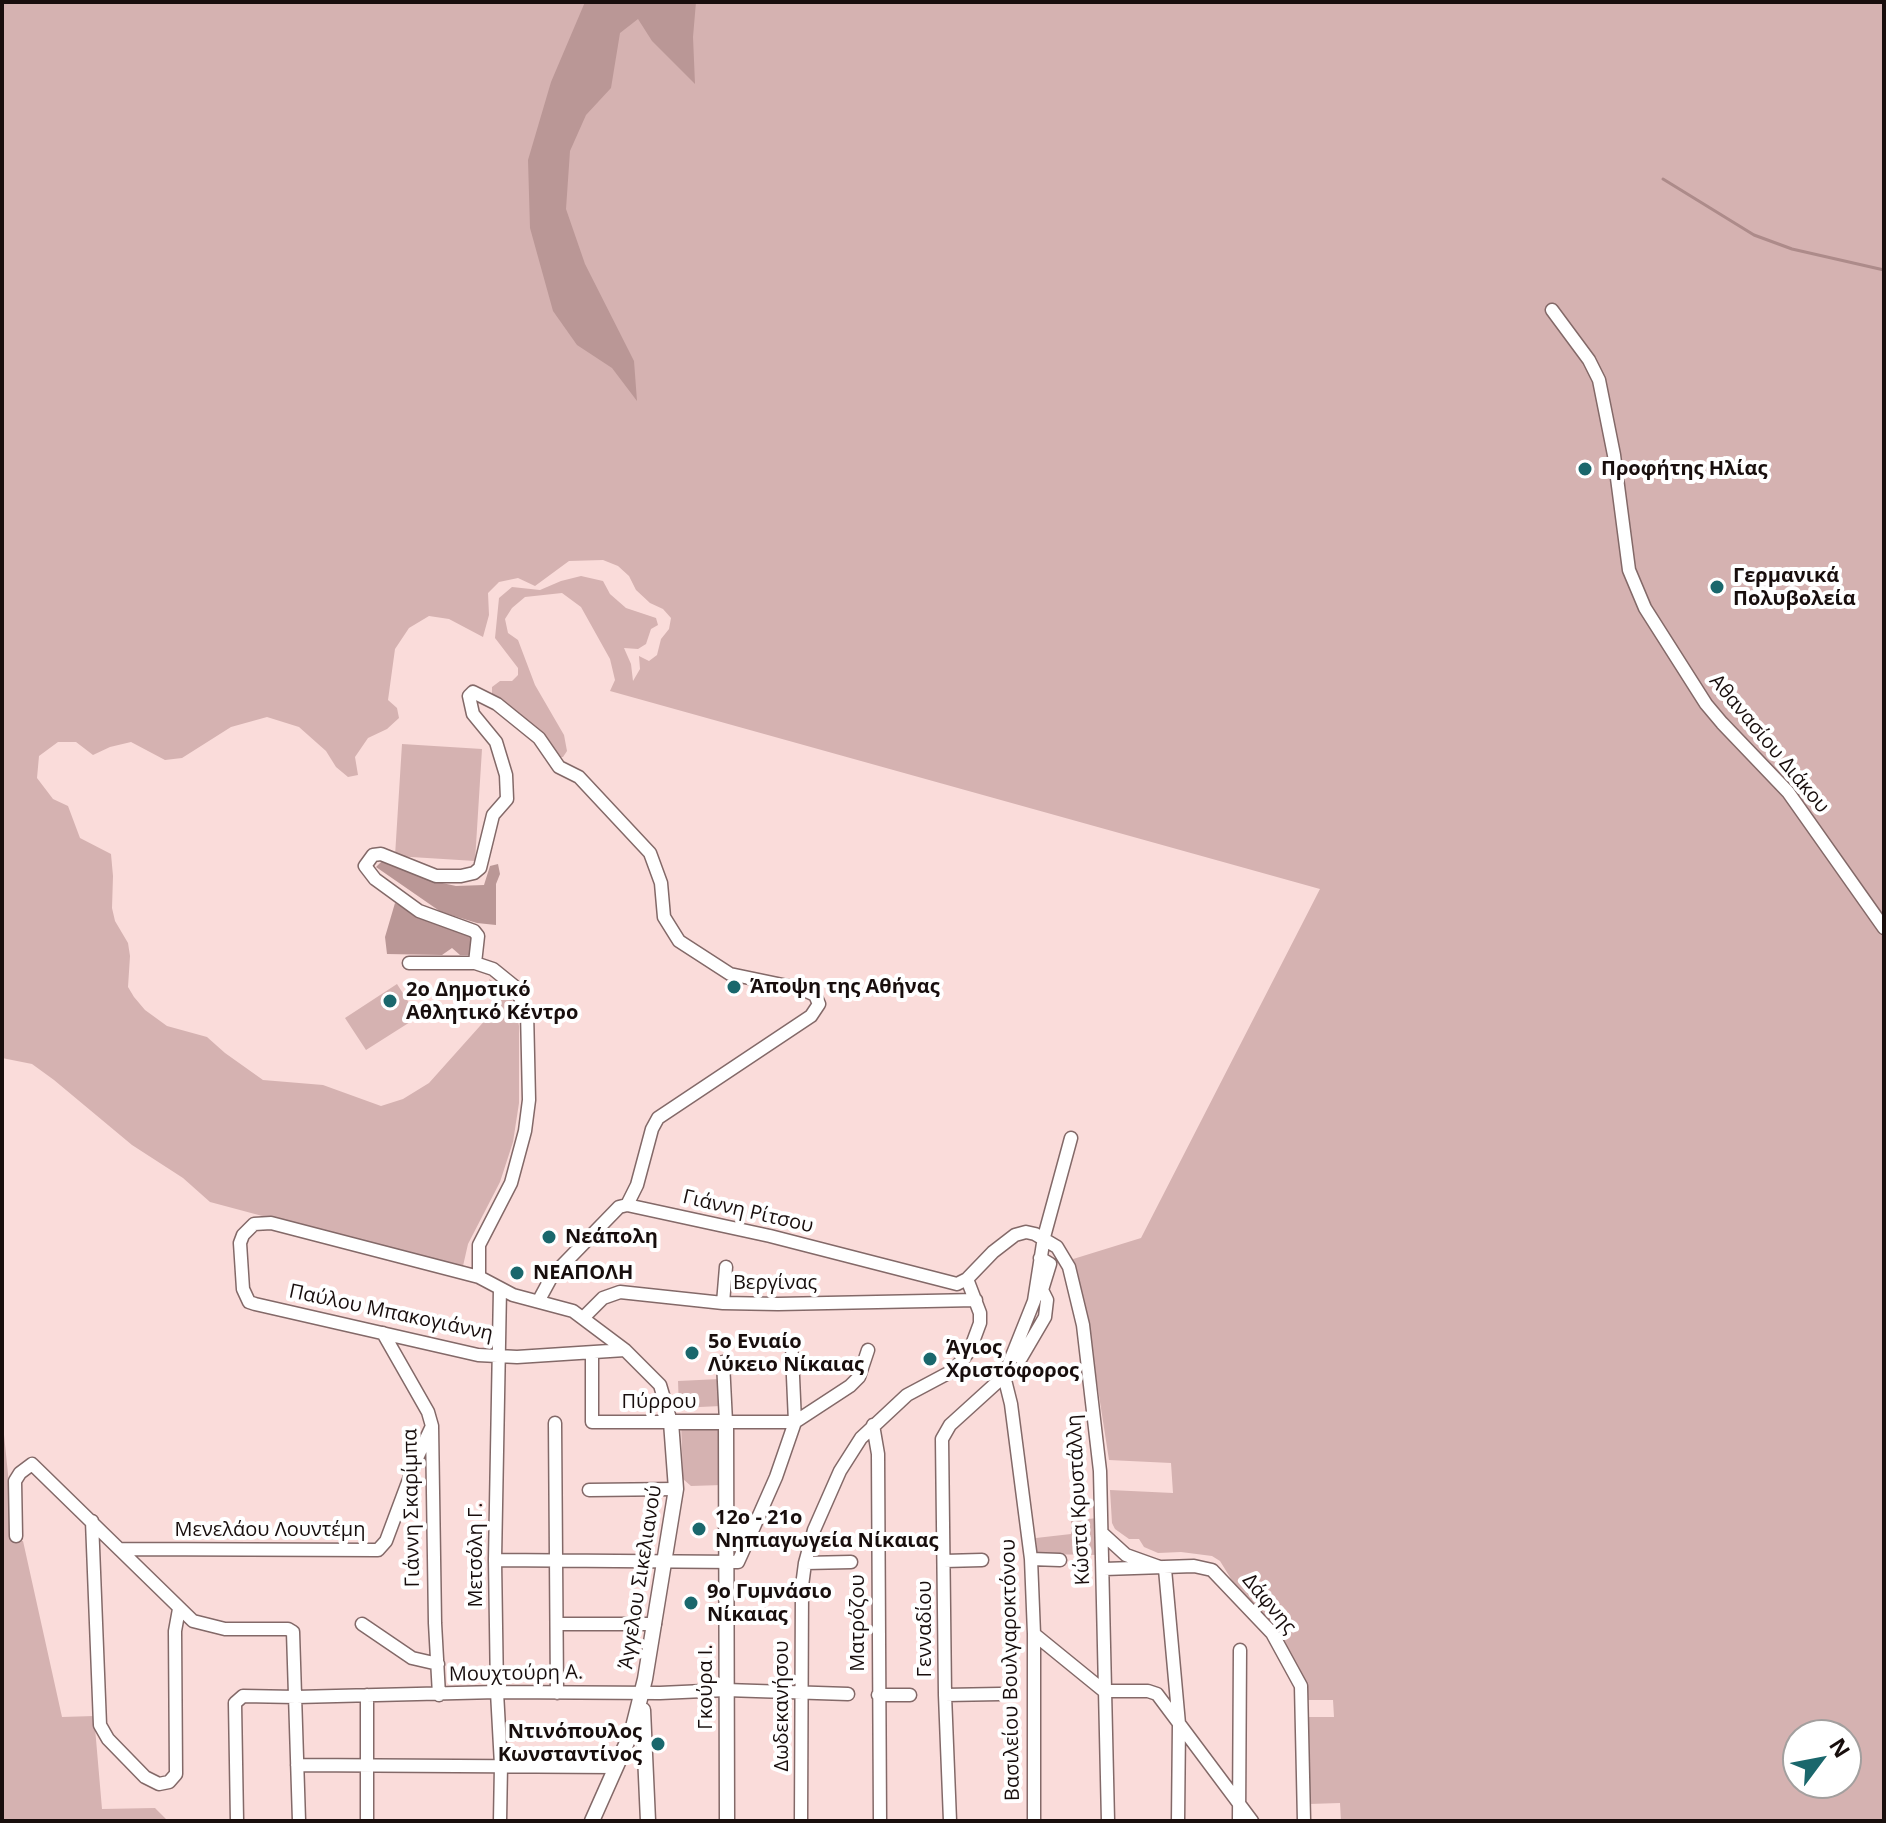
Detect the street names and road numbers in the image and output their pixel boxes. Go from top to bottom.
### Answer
street label: Αθανασίου Διάκου [1704,670,1834,818]
street label: Γιάννη Ρίτσου [680,1185,816,1239]
street label: Βεργίνας [733,1271,817,1295]
street label: Παύλου Μπακογιάννη [287,1280,495,1346]
street label: Πύρρου [621,1390,697,1414]
street label: Κώστα Κρυστάλλη [1063,1414,1095,1586]
street label: Γιάννη Σκαρίμπα [399,1428,425,1588]
street label: Άγγελου Σικελιανού [615,1483,667,1671]
street label: Μετσόλη Γ. [464,1502,488,1608]
street label: Μενελάου Λουντέμη [174,1518,366,1542]
street label: Βασιλείου Βουλγαροκτόνου [997,1539,1025,1801]
street label: Δάφνης [1237,1569,1301,1639]
street label: Ματρόζου [846,1574,870,1672]
street label: Γενναδίου [913,1581,937,1677]
street label: Δωδεκανήσου [770,1641,794,1771]
street label: Γκούρα Ι. [694,1644,718,1730]
street label: Μουχτούρη Α. [449,1661,583,1687]

